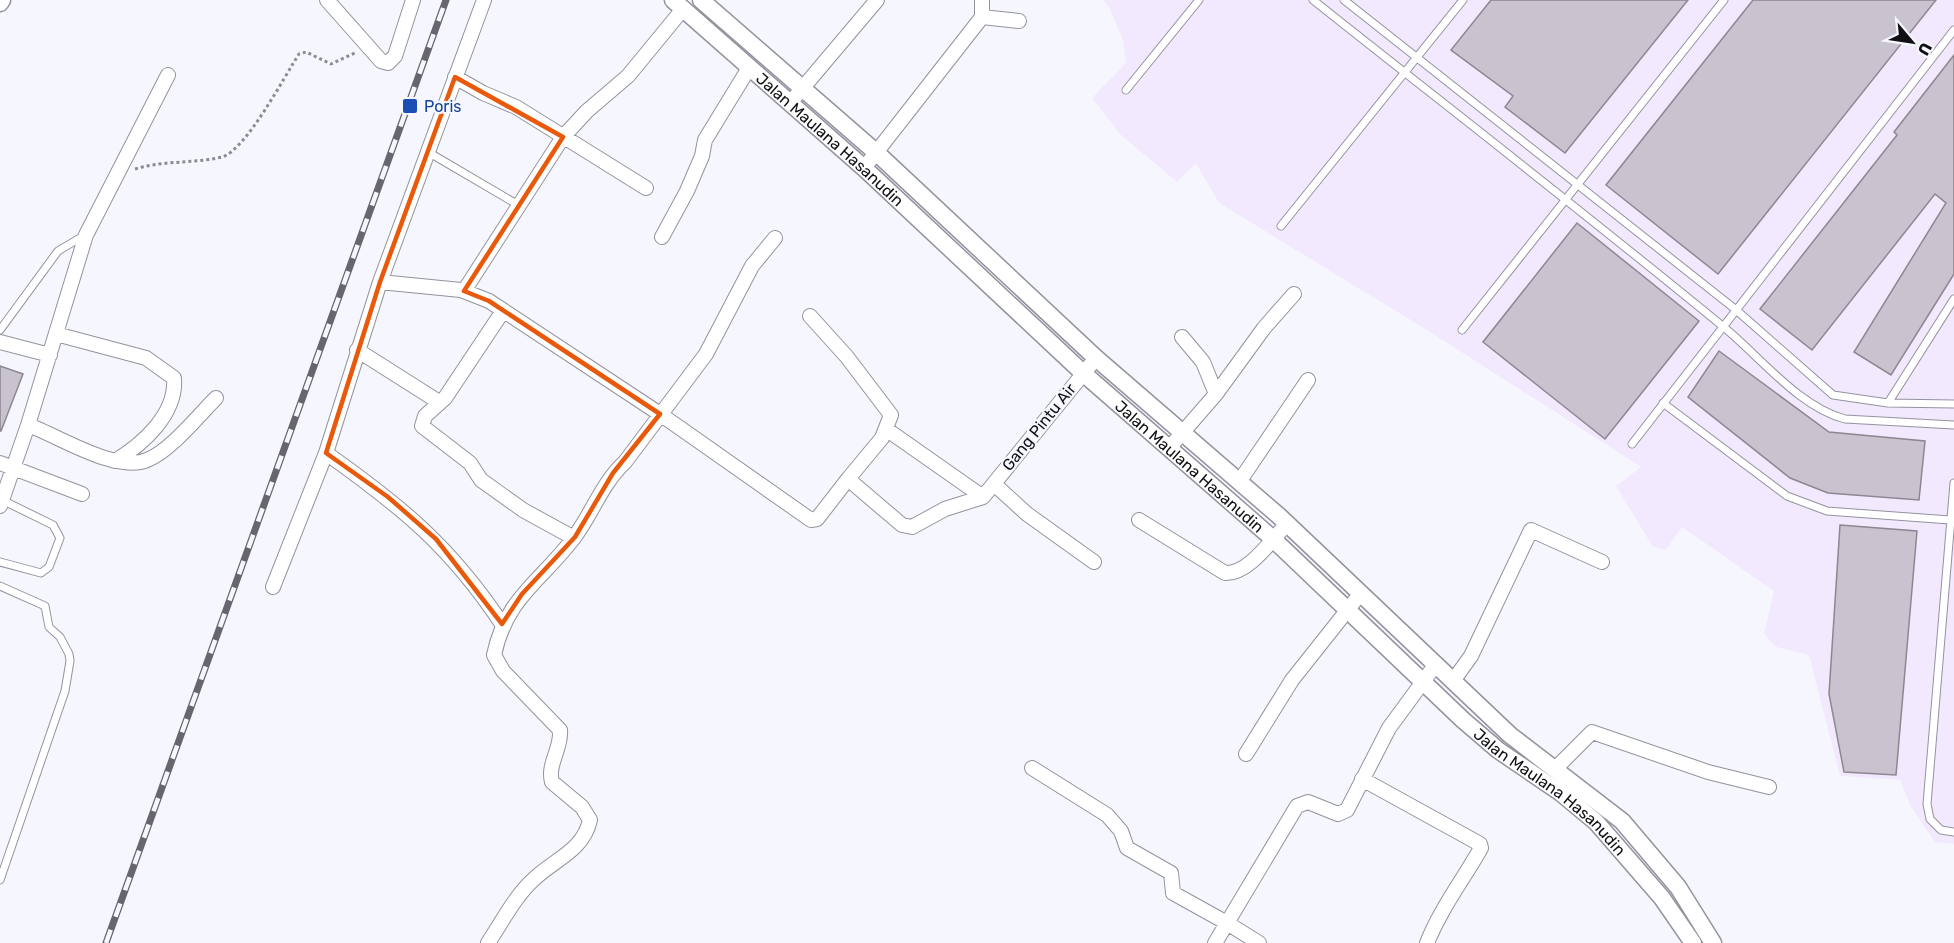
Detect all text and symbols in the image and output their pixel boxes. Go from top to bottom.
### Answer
north arrow [1882,12,1942,72]
text: U [1914,39,1936,59]
street label: Jalan Maulana Hasanudin [753,68,908,210]
marker: Poris [401,97,419,115]
place label: Poris [424,97,461,116]
street label: Gang Pintu Air [998,380,1080,474]
street label: Jalan Maulana Hasanudin [1111,396,1268,536]
street label: Jalan Maulana Hasanudin [1470,724,1630,859]

